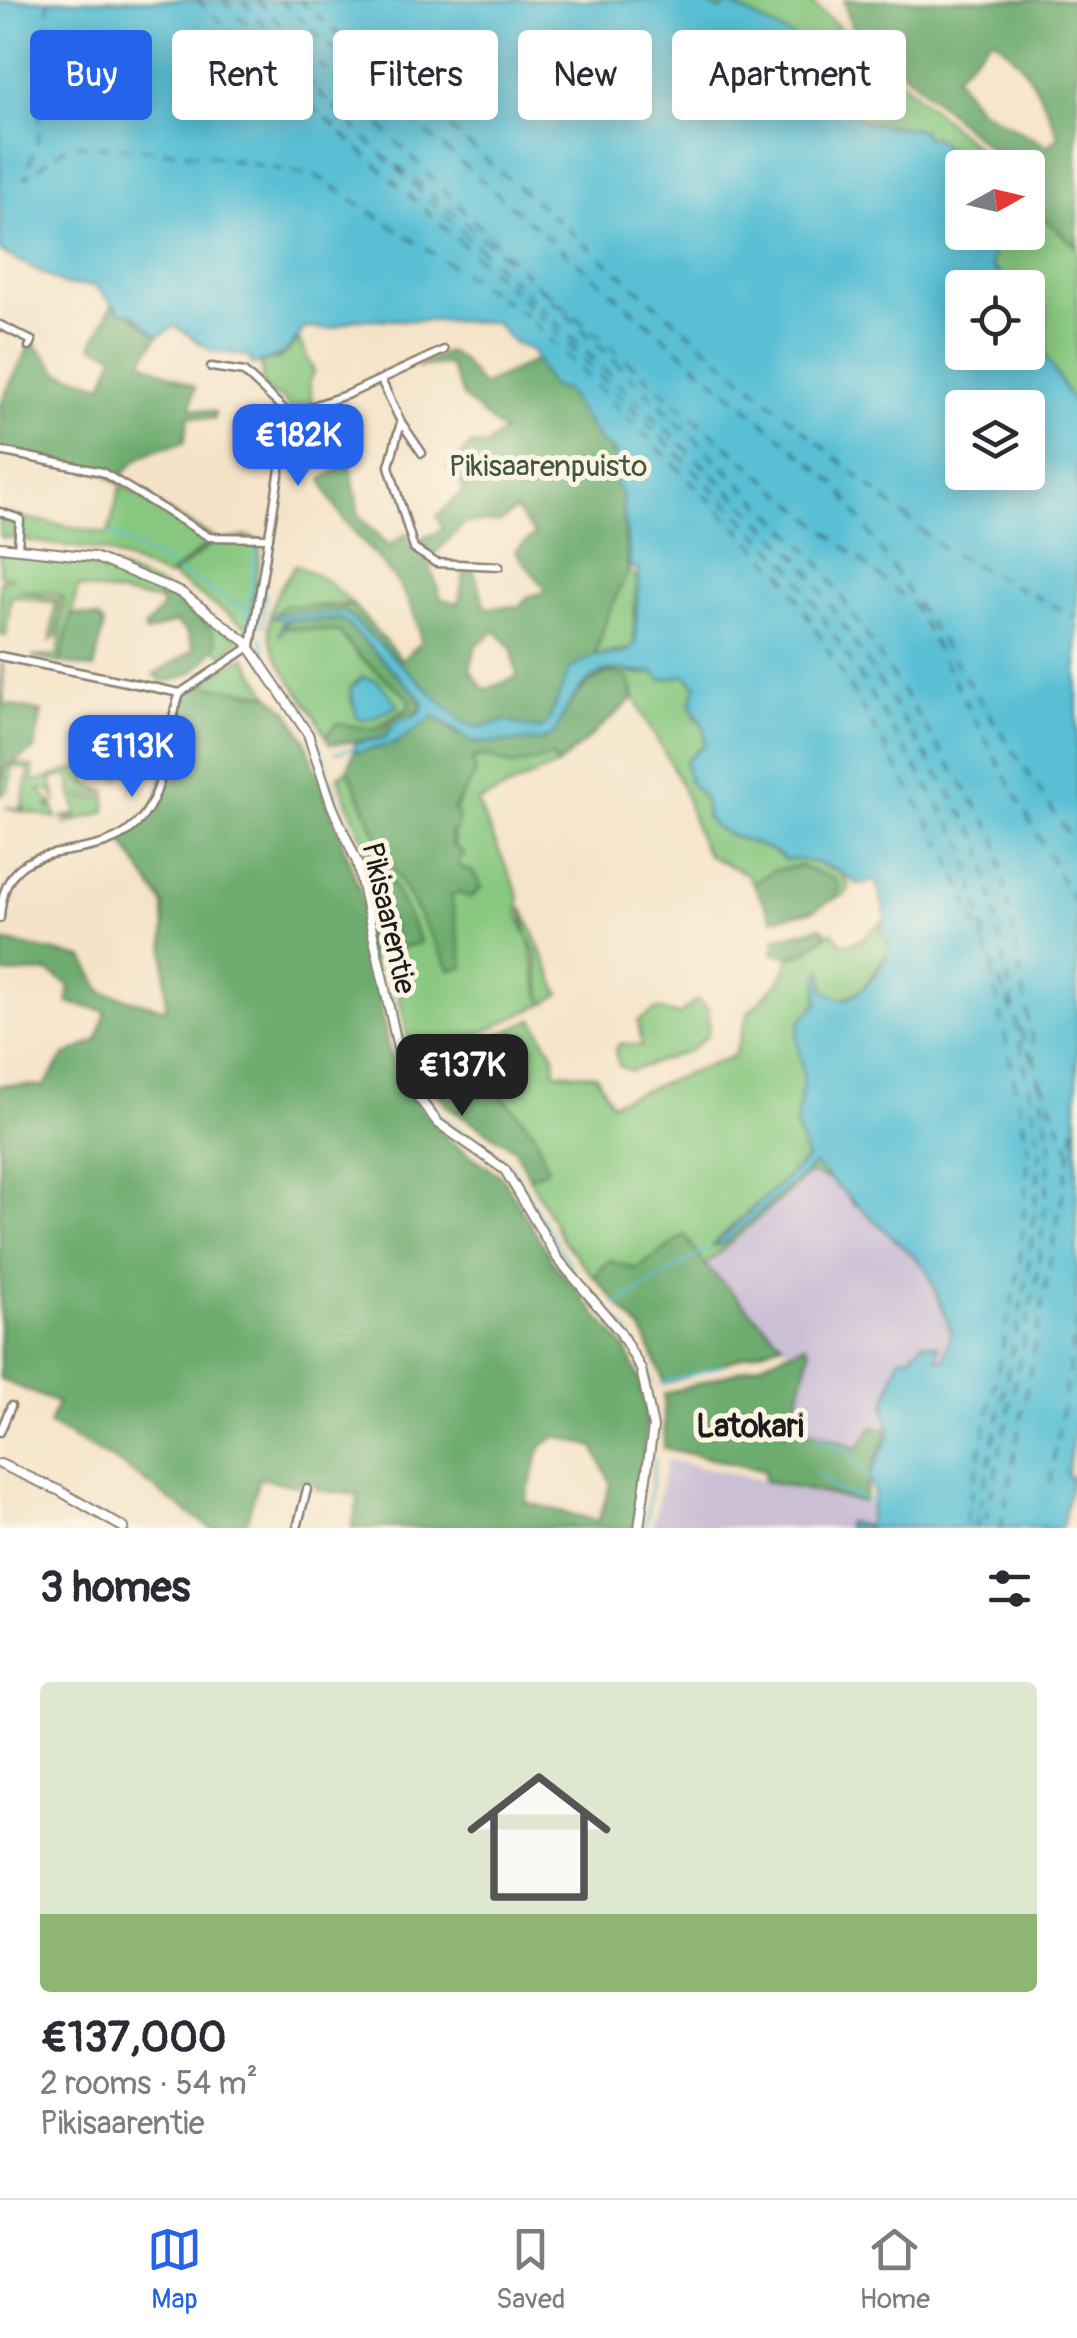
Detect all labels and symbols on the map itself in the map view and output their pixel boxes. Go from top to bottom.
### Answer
north arrow [945,150,1045,250]
pin: €182K [228,404,368,489]
park label: Pikisaarenpuisto [449,448,647,485]
pin: €113K [62,715,202,800]
street label: Pikisaarentie [353,839,424,998]
pin: €137K [392,1034,532,1119]
district label: Latokari [696,1407,804,1447]

